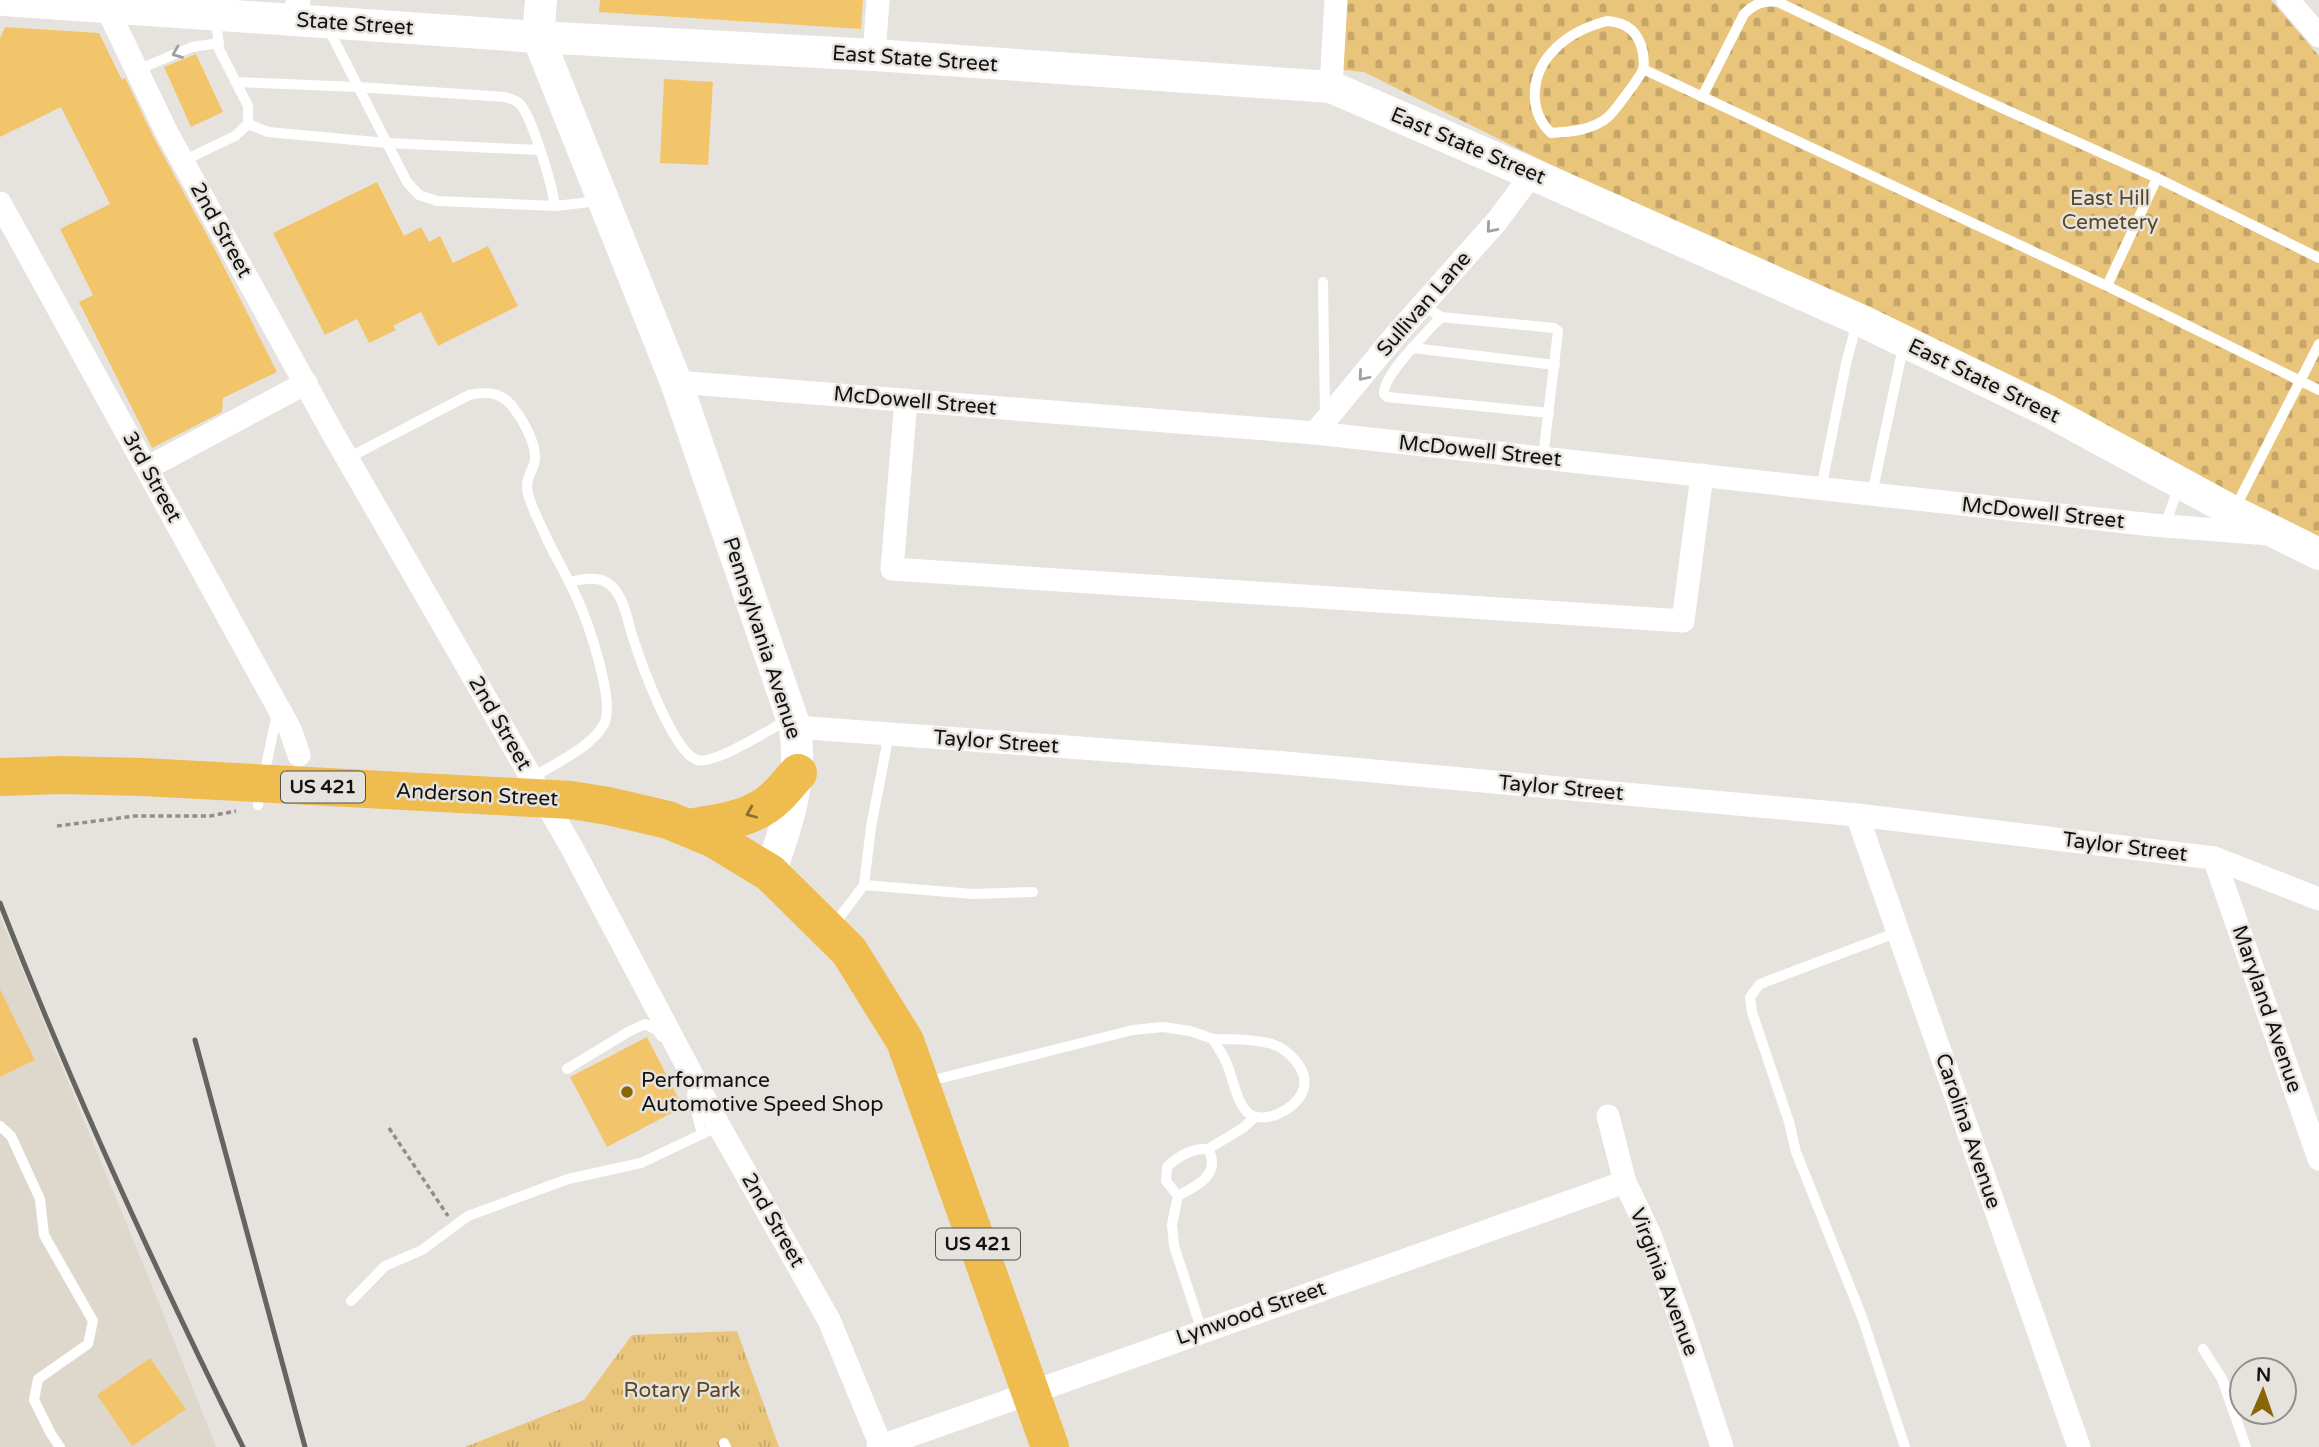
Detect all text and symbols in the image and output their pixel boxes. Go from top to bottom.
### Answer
street label: State Street [296,7,414,41]
street label: East State Street [831,41,999,77]
one-way arrow [172,45,184,59]
street label: East State Street [1387,102,1549,190]
street label: 2nd Street [185,178,257,282]
park label: East Hill Cemetery [2062,186,2158,235]
one-way arrow [1487,220,1499,233]
street label: Sullivan Lane [1372,246,1476,362]
street label: East State Street [1904,333,2064,429]
one-way arrow [1359,367,1371,380]
street label: McDowell Street [832,381,998,421]
street label: 3rd Street [117,427,187,527]
street label: McDowell Street [1397,430,1563,472]
street label: McDowell Street [1960,492,2126,534]
street label: Pennsylvania Avenue [718,534,807,742]
street label: 2nd Street [463,671,537,775]
street label: Taylor Street [933,725,1059,759]
street label: Taylor Street [1497,770,1625,806]
road number: US 421 [281,772,365,802]
street label: Anderson Street [395,778,559,812]
one-way arrow [746,805,758,819]
street label: Taylor Street [2061,827,2189,867]
street label: Maryland Avenue [2227,922,2307,1096]
street label: Carolina Avenue [1930,1050,2006,1212]
place label: Performance Automotive Speed Shop [641,1068,883,1117]
marker: Performance Automotive Speed Shop [619,1084,635,1100]
street label: 2nd Street [736,1168,810,1272]
street label: Virginia Avenue [1624,1205,1704,1360]
road number: US 421 [936,1228,1020,1260]
street label: Lynwood Street [1173,1276,1329,1350]
north arrow [2228,1356,2298,1426]
text: N [2256,1364,2272,1386]
park label: Rotary Park [623,1378,741,1403]

